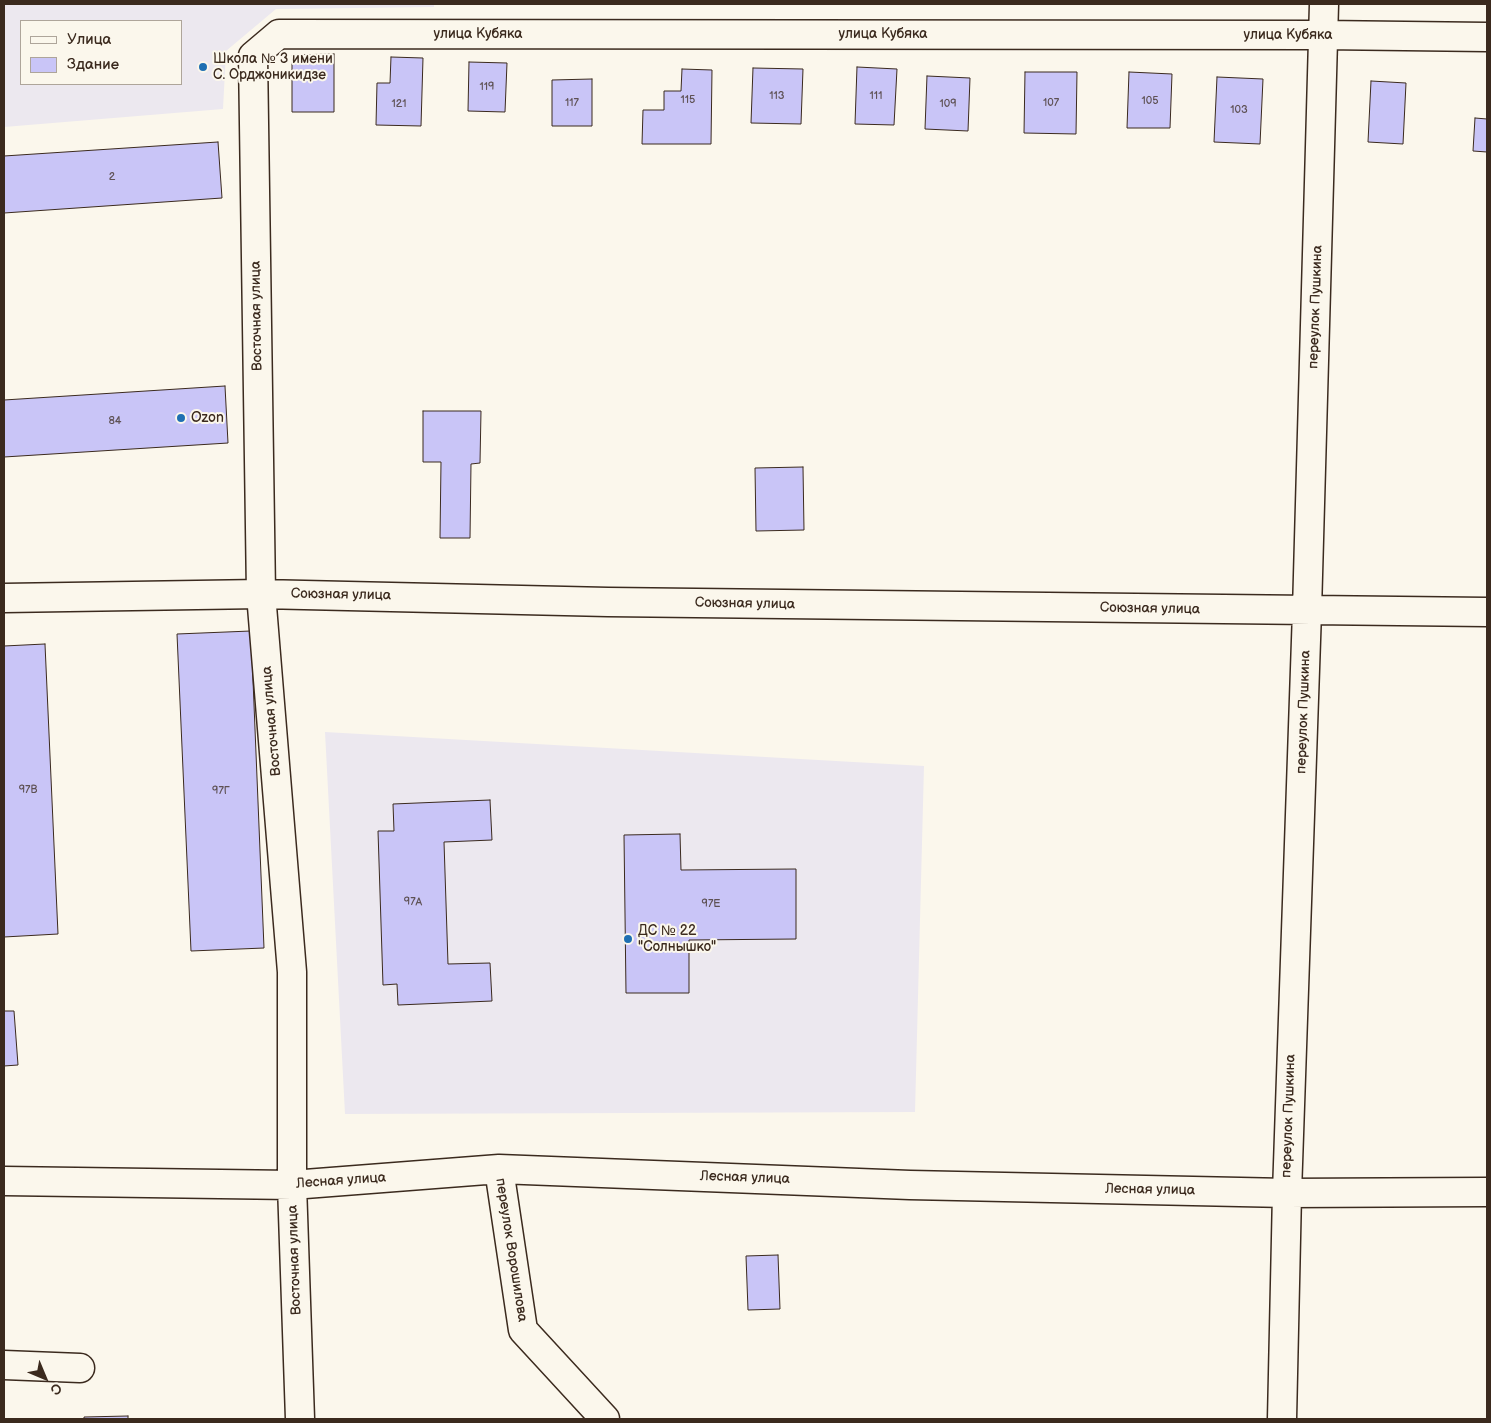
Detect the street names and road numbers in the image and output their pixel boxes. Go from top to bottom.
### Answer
street label: улица Кубяка [434,26,522,42]
street label: улица Кубяка [839,26,927,42]
street label: улица Кубяка [1244,27,1332,43]
street label: переулок Пушкина [1305,245,1327,369]
street label: Восточная улица [248,261,266,371]
street label: Союзная улица [291,586,391,604]
street label: Союзная улица [695,595,795,613]
street label: Союзная улица [1100,600,1200,618]
street label: переулок Пушкина [1293,650,1315,774]
street label: Восточная улица [259,665,285,777]
street label: переулок Пушкина [1278,1054,1300,1178]
street label: Лесная улица [700,1168,790,1188]
street label: Лесная улица [295,1169,387,1193]
street label: переулок Ворошилова [491,1177,531,1323]
street label: Лесная улица [1105,1181,1195,1199]
street label: Восточная улица [285,1205,305,1315]

